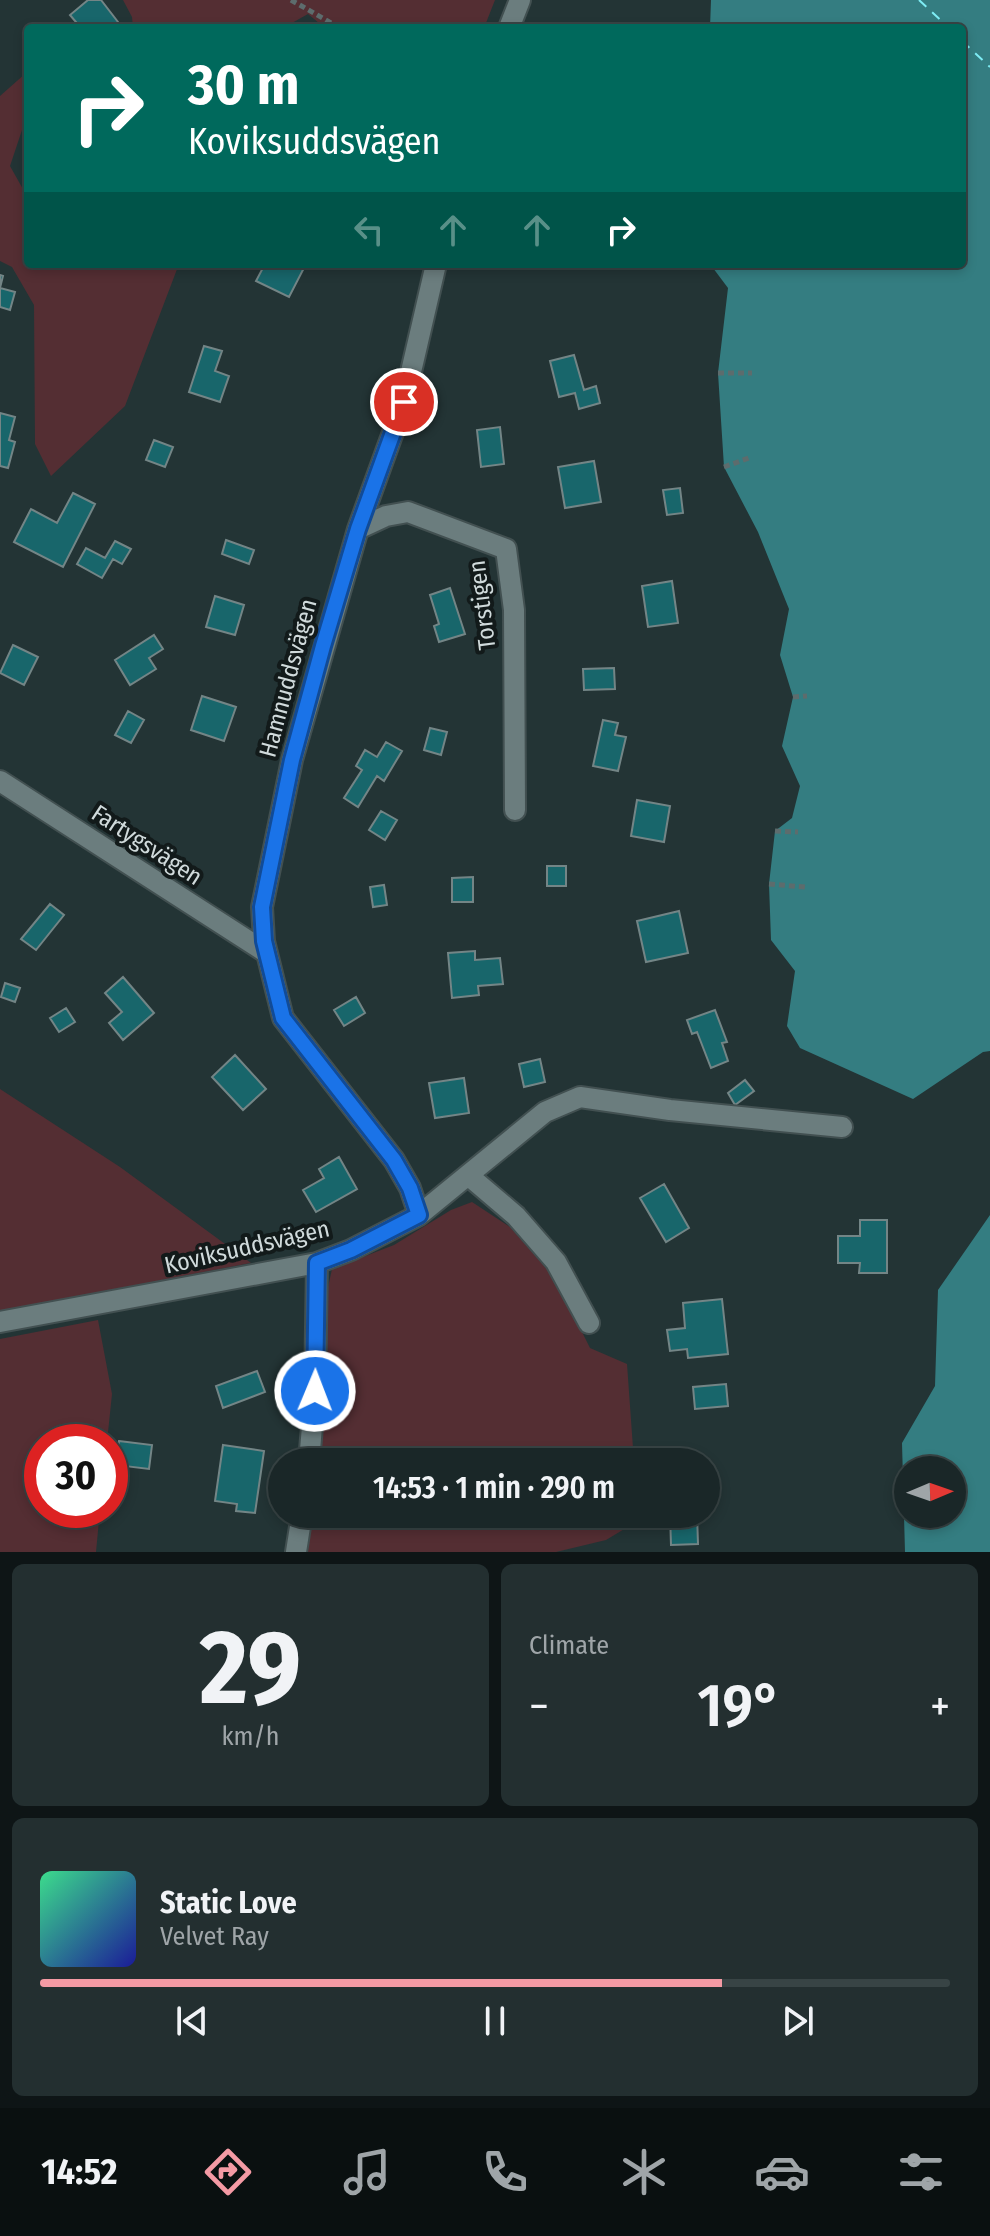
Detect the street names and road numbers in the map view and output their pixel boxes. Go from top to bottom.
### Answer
street label: Torstigen [463,559,501,651]
street label: Hamnuddsvägen [253,596,323,760]
street label: Fartygsvägen [87,799,207,891]
street label: Koviksuddsvägen [162,1214,332,1280]

